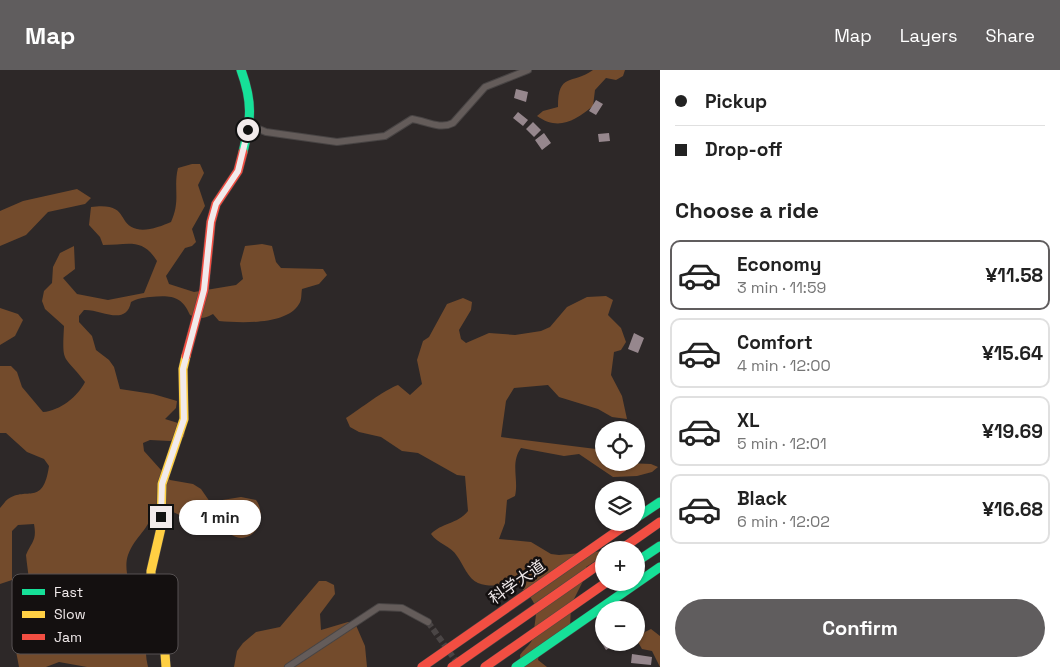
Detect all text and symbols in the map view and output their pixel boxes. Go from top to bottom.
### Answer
text: Map [25,20,75,51]
text: Map [834,24,872,47]
text: Layers [900,24,957,47]
text: Share [985,24,1035,47]
text: Pickup [705,89,767,114]
route start [237,119,259,141]
text: Drop-off [705,137,783,162]
text: Choose a ride [675,196,819,224]
text: Economy [737,252,821,277]
icon: car [677,253,722,298]
text: ¥11.58 [986,263,1043,288]
text: 3 min · 11:59 [737,277,826,298]
text: Comfort [737,330,813,355]
icon: car [677,331,722,376]
text: ¥15.64 [982,341,1043,366]
text: 4 min · 12:00 [737,355,831,376]
text: XL [737,408,760,433]
icon: car [677,409,722,454]
text: ¥19.69 [982,419,1043,444]
map controls [595,421,645,651]
button: locate [595,421,645,471]
text: 5 min · 12:01 [737,433,827,454]
button: layers [595,481,645,531]
text: Black [737,486,787,511]
icon: car [677,487,722,532]
text: ¥16.68 [982,497,1043,522]
callout: 1 min [178,500,261,534]
route end [150,506,172,528]
text: 1 min [200,507,240,528]
text: 6 min · 12:02 [737,511,830,532]
button: + [595,541,645,591]
street label: 科学大道 [485,555,549,609]
legend [12,574,178,654]
text: Fast [54,583,83,601]
button: Confirm [675,599,1045,657]
button: − [595,601,645,651]
text: Slow [54,605,86,623]
text: Jam [54,628,82,646]

